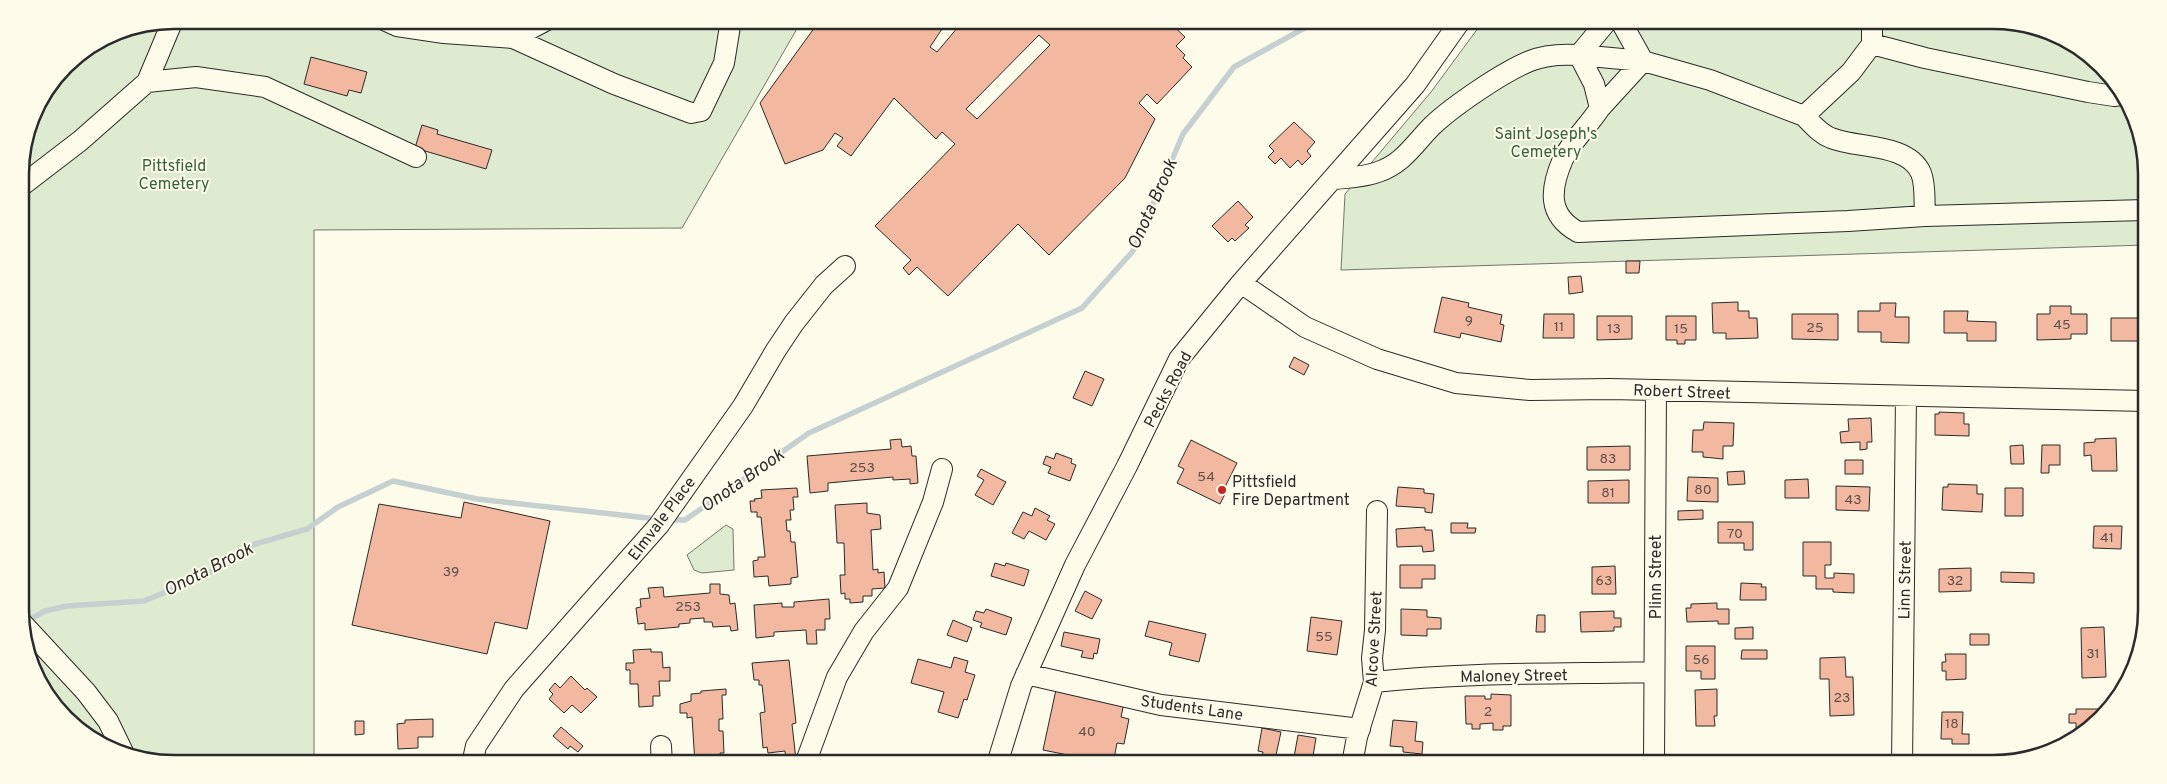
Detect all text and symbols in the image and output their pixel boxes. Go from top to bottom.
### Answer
park label: Saint Joseph's Cemetery [1494,125,1598,163]
water label: Onota Brook [1123,155,1184,254]
park label: Pittsfield Cemetery [139,157,209,195]
house number: 9 [1465,313,1473,330]
house number: 45 [2053,317,2071,334]
house number: 11 [1554,319,1564,336]
house number: 25 [1806,320,1824,337]
house number: 13 [1607,321,1621,338]
house number: 15 [1674,321,1688,338]
street label: Pecks Road [1140,348,1197,432]
street label: Robert Street [1633,381,1731,405]
water label: Onota Brook [696,443,790,519]
house number: 83 [1600,451,1616,468]
house number: 253 [849,460,875,477]
house number: 54 [1197,469,1215,486]
street label: Elmvale Place [625,473,701,565]
place label: Pittsfield Fire Department [1232,473,1350,511]
house number: 80 [1694,482,1712,499]
marker: Pittsfield Fire Department [1216,484,1228,496]
house number: 81 [1601,485,1615,502]
house number: 43 [1844,492,1862,509]
house number: 70 [1727,526,1743,543]
house number: 41 [2100,530,2114,547]
street label: Plinn Street [1647,535,1667,619]
water label: Onota Brook [160,538,258,603]
street label: Linn Street [1895,540,1917,620]
house number: 39 [443,564,459,581]
house number: 63 [1596,573,1612,590]
house number: 32 [1947,573,1963,590]
street label: Alcove Street [1362,590,1388,688]
house number: 253 [675,599,701,616]
house number: 55 [1315,629,1333,646]
house number: 31 [2086,646,2100,663]
house number: 56 [1692,652,1710,669]
street label: Maloney Street [1460,666,1568,688]
house number: 23 [1834,690,1851,707]
street label: Students Lane [1139,692,1244,726]
house number: 2 [1484,704,1492,721]
house number: 18 [1945,716,1959,733]
house number: 40 [1078,724,1096,741]

